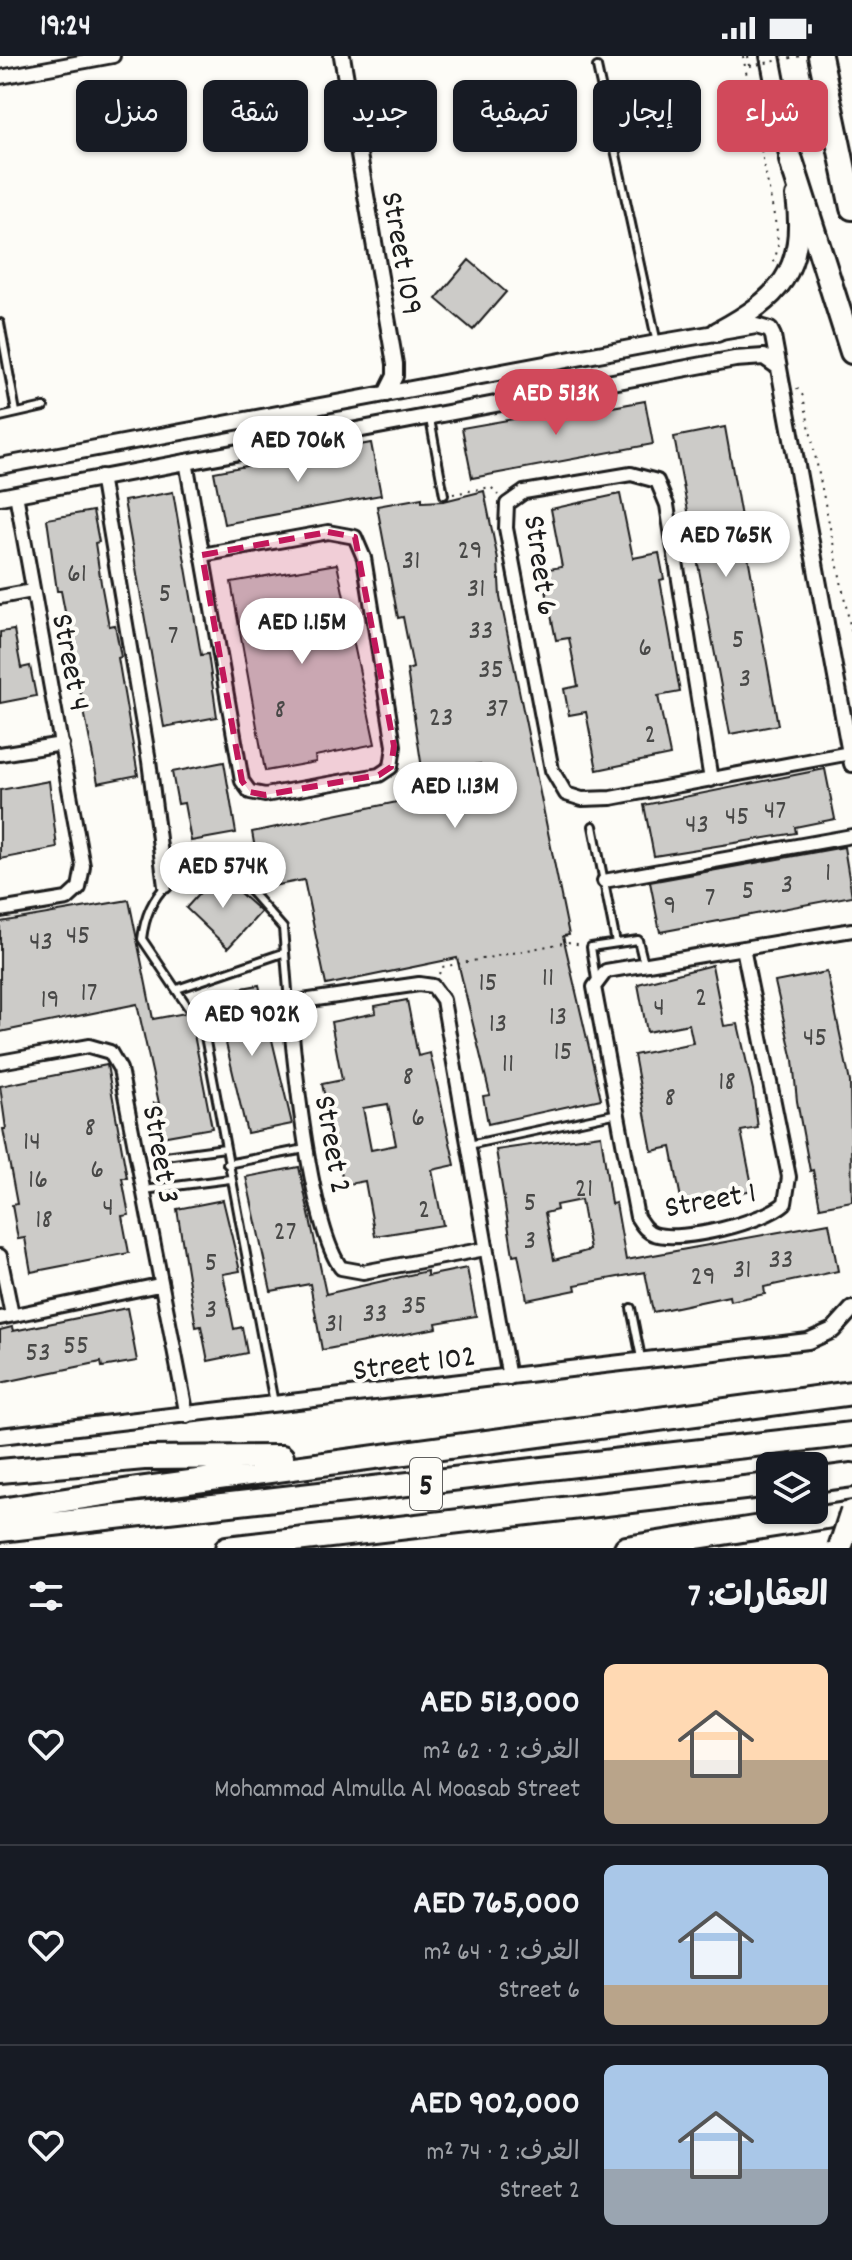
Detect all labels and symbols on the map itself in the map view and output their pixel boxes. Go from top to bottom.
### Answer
street label: Street 109 [366,189,433,319]
pin: AED 513K [473,369,639,437]
pin: AED 706K [215,416,381,484]
pin: AED 765K [643,511,809,579]
street label: Street 6 [508,513,568,619]
house number: 29 [457,533,483,573]
house number: 31 [402,543,420,583]
house number: 61 [67,556,87,596]
house number: 31 [467,571,485,611]
house number: 5 [159,576,171,616]
pin: AED 1.15M [210,598,394,666]
street label: Street 4 [36,610,100,716]
house number: 33 [469,613,493,653]
house number: 7 [168,618,178,658]
house number: 5 [732,622,744,662]
house number: 6 [638,630,652,670]
house number: 35 [478,652,504,692]
house number: 3 [739,661,751,701]
house number: 37 [485,691,509,731]
house number: 8 [274,692,286,732]
house number: 23 [429,700,453,740]
house number: 2 [644,717,656,757]
pin: AED 1.13M [363,762,547,830]
house number: 47 [764,793,786,833]
house number: 45 [725,799,749,839]
house number: 43 [685,807,709,847]
pin: AED 574K [140,842,306,910]
house number: 1 [825,855,831,895]
house number: 3 [781,867,793,907]
house number: 5 [742,873,754,913]
house number: 7 [705,880,715,920]
house number: 9 [664,888,676,928]
house number: 45 [66,918,90,958]
house number: 43 [29,924,53,964]
house number: 11 [542,960,554,1000]
house number: 15 [478,965,498,1005]
house number: 17 [81,975,97,1015]
house number: 2 [695,980,707,1020]
house number: 19 [41,982,59,1022]
pin: AED 902K [169,990,335,1058]
house number: 4 [653,990,665,1030]
house number: 13 [549,999,567,1039]
house number: 13 [489,1006,507,1046]
house number: 45 [803,1020,827,1060]
house number: 15 [553,1034,573,1074]
house number: 11 [502,1046,514,1086]
house number: 8 [402,1059,414,1099]
house number: 18 [718,1064,736,1104]
house number: 8 [664,1080,676,1120]
street label: Street 2 [299,1092,361,1198]
house number: 6 [411,1100,425,1140]
street label: Street 3 [127,1102,189,1208]
house number: 8 [84,1110,96,1150]
house number: 14 [23,1124,41,1164]
house number: 6 [90,1152,104,1192]
house number: 16 [28,1162,48,1202]
house number: 21 [575,1171,593,1211]
street label: Street 1 [662,1172,760,1234]
house number: 5 [524,1185,536,1225]
house number: 4 [102,1190,114,1230]
house number: 2 [418,1192,430,1232]
house number: 18 [35,1202,53,1242]
house number: 27 [274,1214,296,1254]
house number: 3 [524,1223,536,1263]
house number: 33 [769,1242,793,1282]
house number: 5 [205,1245,217,1285]
house number: 31 [733,1252,751,1292]
house number: 29 [690,1259,716,1299]
house number: 35 [401,1288,427,1328]
house number: 3 [205,1292,217,1332]
house number: 33 [363,1296,387,1336]
house number: 31 [325,1306,343,1346]
house number: 55 [63,1328,89,1368]
house number: 53 [25,1335,51,1375]
street label: Street 102 [351,1336,479,1396]
road number: 5 [410,1458,442,1510]

